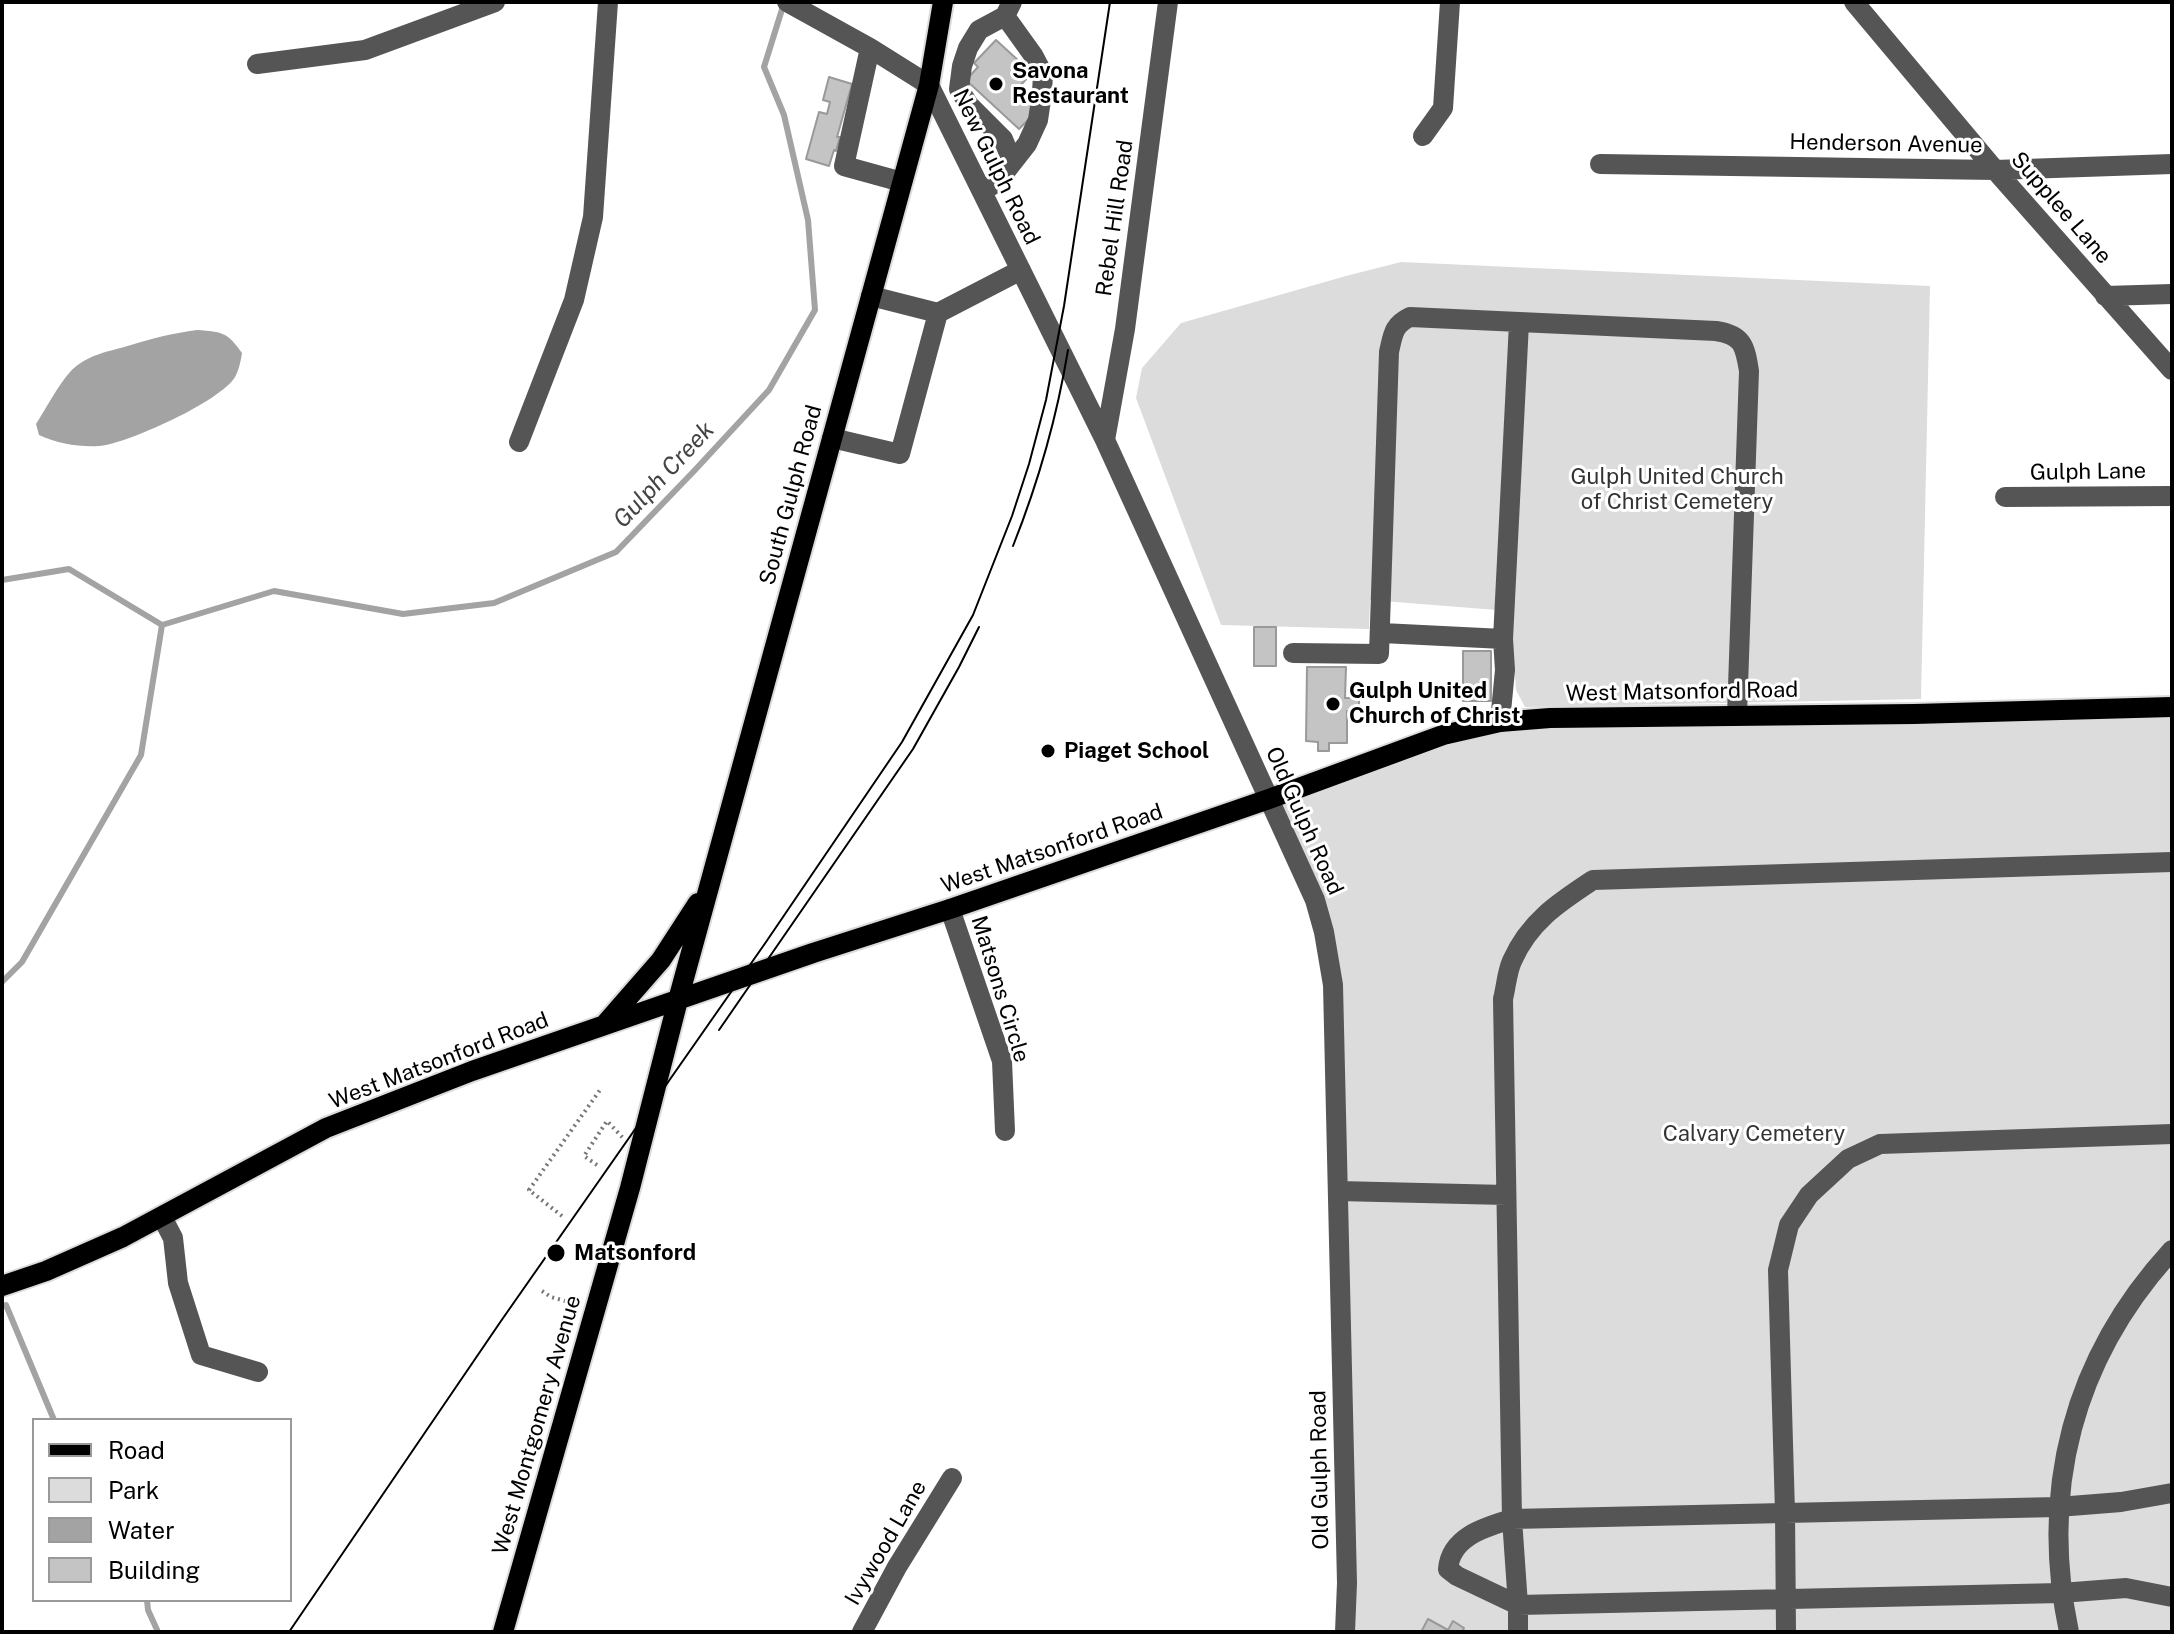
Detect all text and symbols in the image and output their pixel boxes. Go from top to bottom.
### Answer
place label: Savona Restaurant [1012,58,1129,110]
marker: Savona Restaurant [987,75,1005,93]
street label: New Gulph Road [947,85,1045,249]
street label: Henderson Avenue [1789,129,1983,159]
street label: Rebel Hill Road [1091,138,1139,298]
street label: Supplee Lane [2005,147,2117,269]
street label: South Gulph Road [754,402,828,588]
water label: Gulph Creek [608,416,720,534]
street label: Gulph Lane [2030,458,2146,486]
park label: Gulph United Church of Christ Cemetery [1570,464,1784,516]
street label: West Matsonford Road [1565,677,1799,707]
place label: Gulph United Church of Christ [1349,678,1520,730]
marker: Gulph United Church of Christ [1324,695,1342,713]
place label: Piaget School [1064,738,1209,764]
marker: Piaget School [1039,742,1057,760]
street label: Old Gulph Road [1260,743,1348,899]
street label: West Matsonford Road [938,799,1166,899]
street label: Matsons Circle [965,913,1035,1065]
street label: West Matsonford Road [326,1007,552,1115]
park label: Calvary Cemetery [1663,1121,1845,1147]
place label: Matsonford [574,1240,696,1266]
marker: Matsonford [545,1242,567,1264]
street label: West Montgomery Avenue [487,1292,587,1558]
street label: Old Gulph Road [1305,1390,1335,1550]
legend [32,1418,292,1602]
text: Road [108,1436,165,1464]
text: Park [108,1476,159,1504]
street label: Ivywood Lane [840,1476,932,1610]
text: Water [108,1516,175,1544]
text: Building [108,1556,200,1584]

